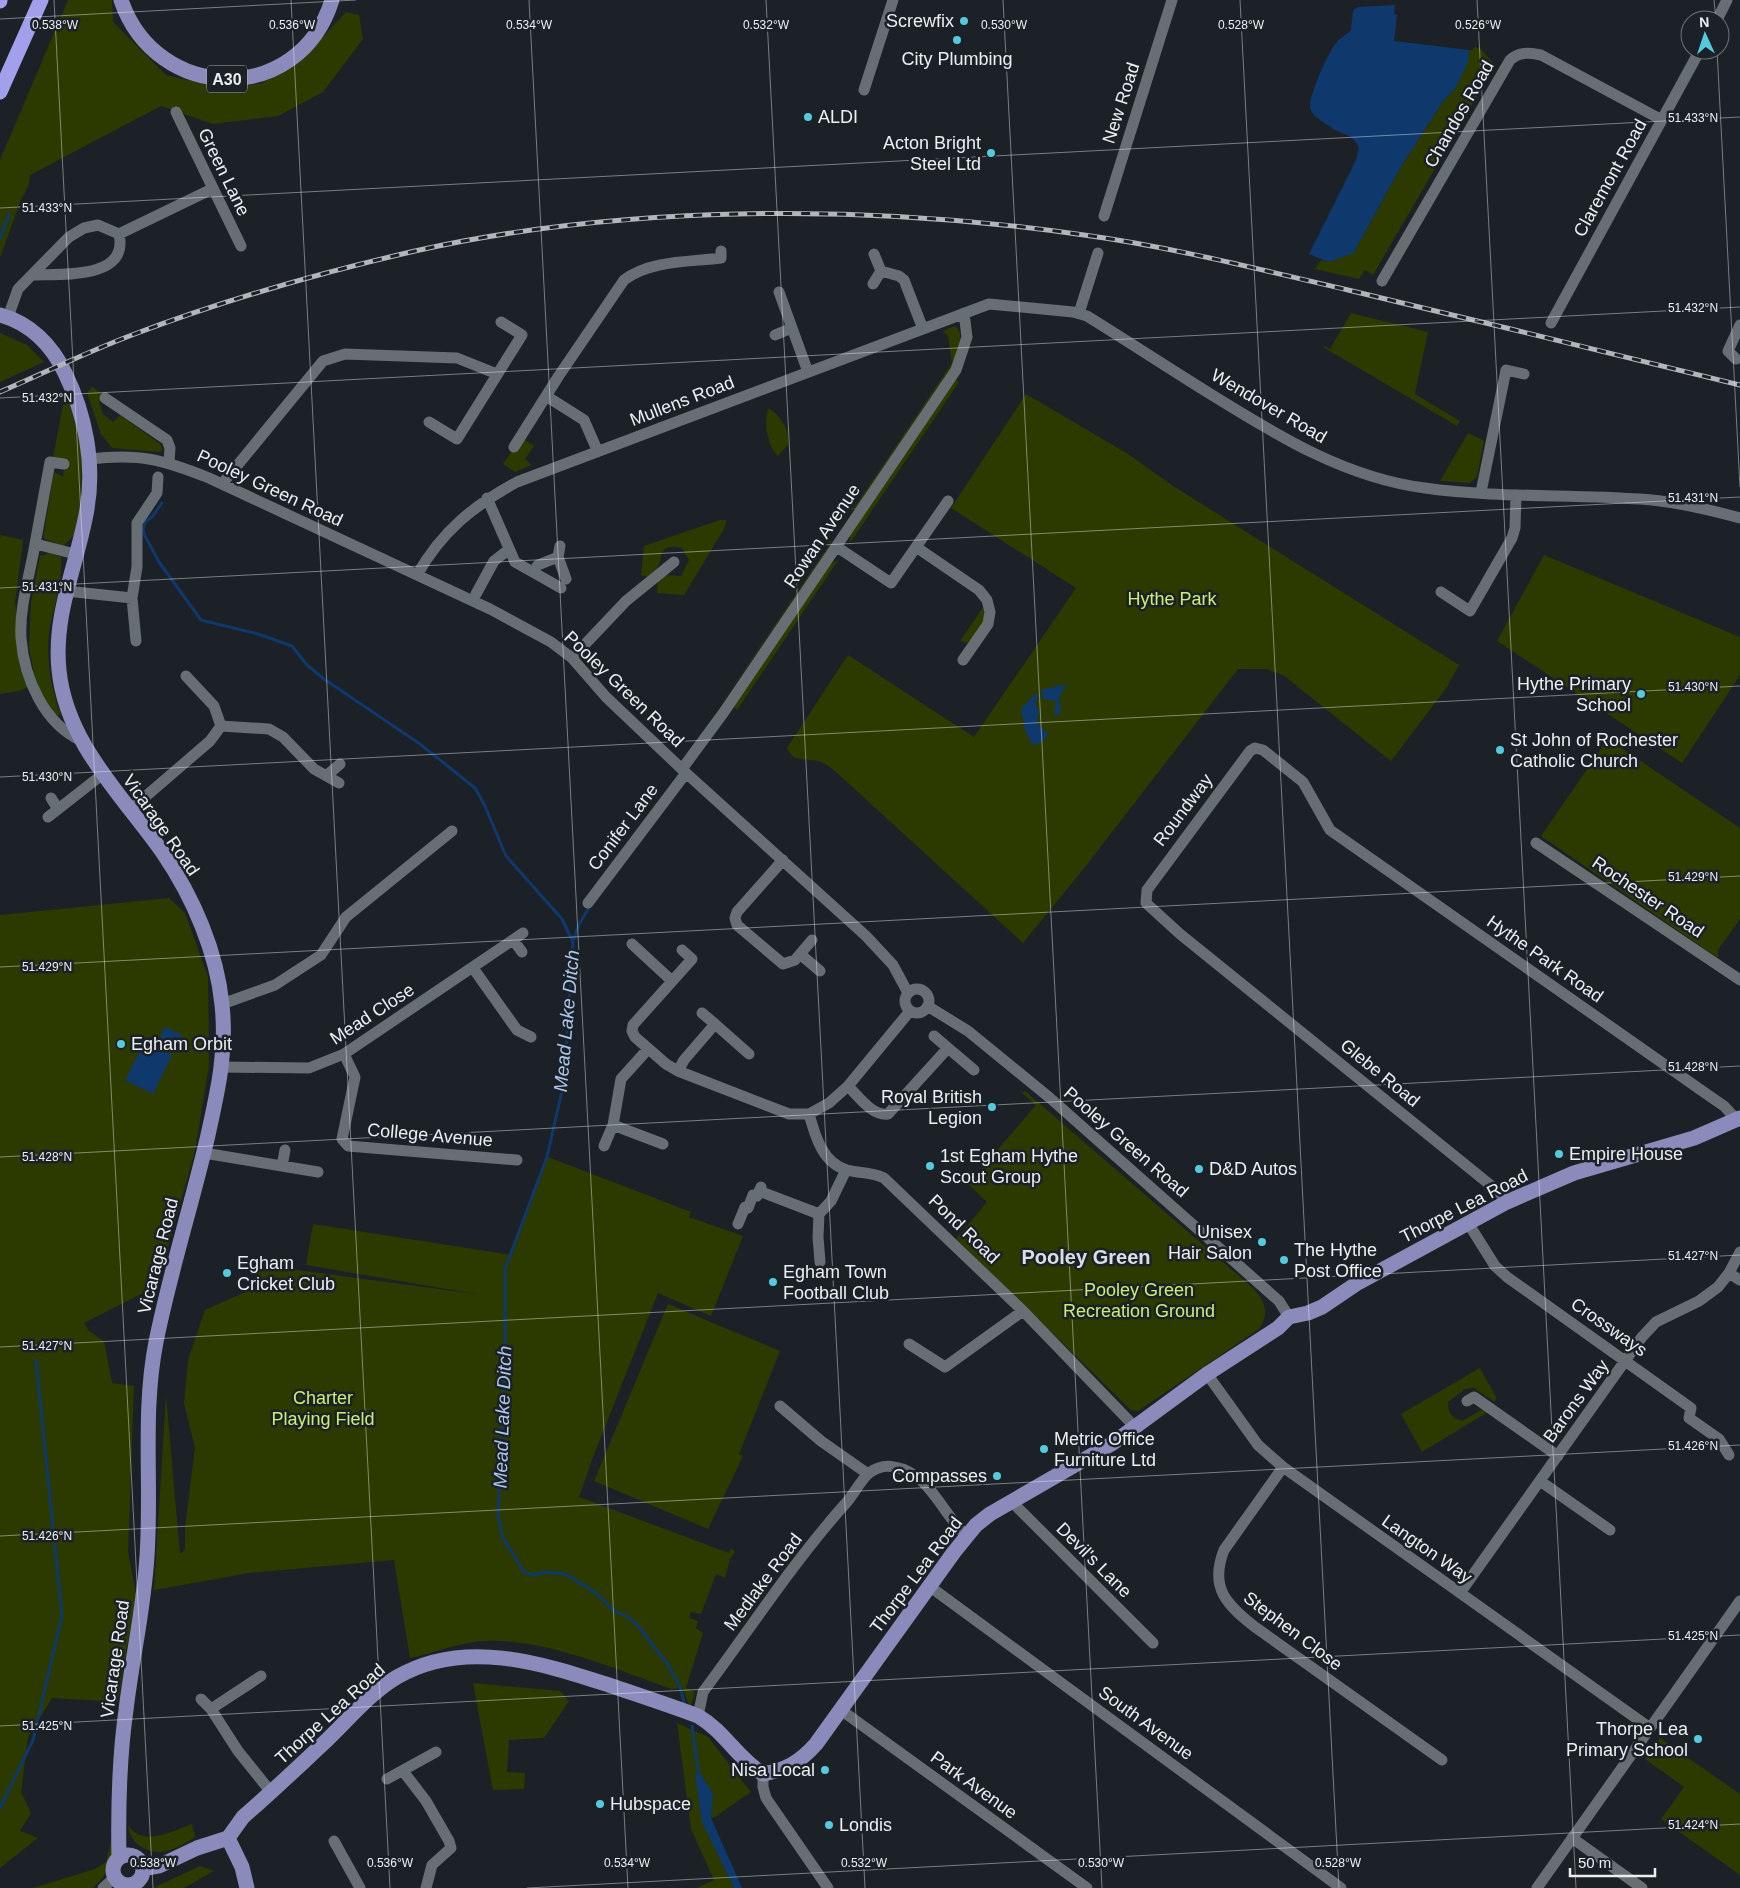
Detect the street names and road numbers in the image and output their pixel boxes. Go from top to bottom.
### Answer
street label: Chandos Road [1420,57,1498,171]
street label: New Road [1099,60,1143,146]
road number: A30 [207,66,247,92]
street label: Claremont Road [1569,116,1651,240]
street label: Green Lane [194,125,254,219]
street label: Wendover Road [1208,365,1330,447]
street label: Mullens Road [627,372,737,430]
street label: Pooley Green Road [194,446,346,530]
street label: Rowan Avenue [780,480,864,592]
street label: Pooley Green Road [560,627,688,751]
street label: Roundway [1149,770,1217,850]
street label: Vicarage Road [119,771,203,879]
street label: Conifer Lane [584,780,662,874]
street label: Rochester Road [1588,852,1708,942]
street label: Hythe Park Road [1483,911,1607,1007]
street label: Mead Close [326,979,418,1049]
street label: Glebe Road [1336,1035,1424,1111]
street label: Pooley Green Road [1060,1083,1192,1201]
street label: College Avenue [366,1120,494,1150]
street label: Thorpe Lea Road [1397,1165,1531,1247]
street label: Pond Road [925,1191,1003,1267]
street label: Vicarage Road [134,1196,182,1316]
street label: Crossways [1567,1294,1651,1360]
street label: Barons Way [1539,1356,1613,1446]
street label: Langton Way [1378,1511,1476,1587]
street label: Thorpe Lea Road [866,1513,966,1637]
street label: Devil's Lane [1052,1518,1136,1602]
street label: Medlake Road [720,1530,806,1634]
street label: Stephen Close [1240,1587,1346,1675]
street label: Vicarage Road [97,1599,133,1719]
street label: Thorpe Lea Road [271,1660,389,1768]
street label: South Avenue [1095,1682,1197,1764]
street label: Park Avenue [927,1747,1021,1823]

